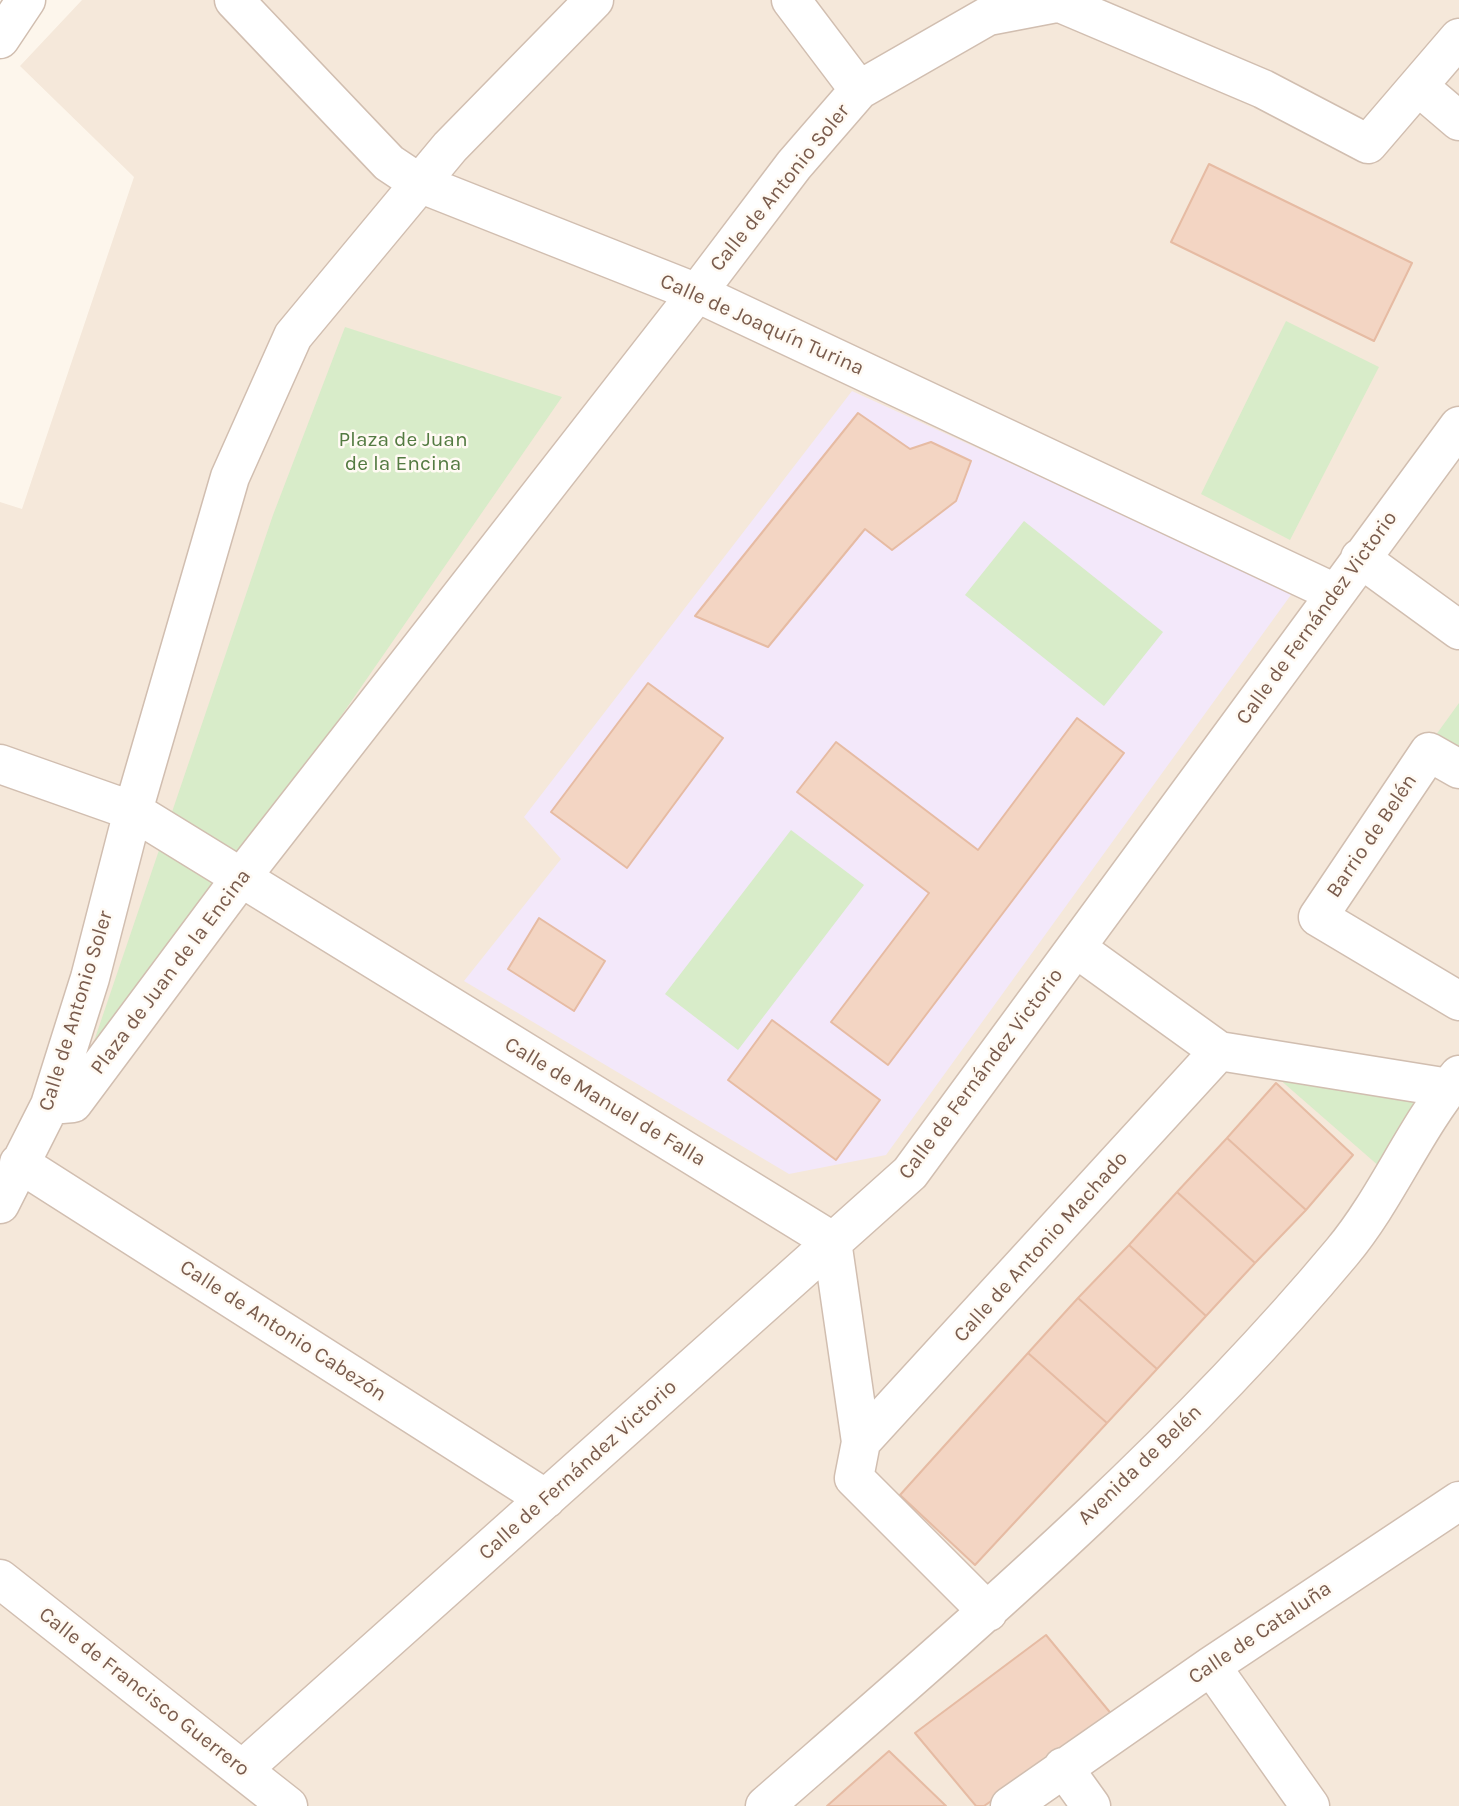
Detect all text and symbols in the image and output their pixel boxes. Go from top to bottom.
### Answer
street label: Calle de Antonio Soler [705,99,855,277]
street label: Calle de Joaquín Turina [656,269,868,381]
park label: Plaza de Juan de la Encina [338,427,468,477]
street label: Calle de Fernández Victorio [1231,506,1403,730]
street label: Barrio de Belén [1321,769,1423,903]
street label: Plaza de Juan de la Encina [86,864,256,1080]
street label: Calle de Antonio Soler [34,908,118,1114]
street label: Calle de Fernández Victorio [893,964,1069,1184]
street label: Calle de Manuel de Falla [500,1032,710,1172]
street label: Calle de Antonio Machado [949,1146,1133,1348]
street label: Calle de Antonio Cabezón [175,1255,391,1407]
street label: Calle de Fernández Victorio [474,1374,682,1566]
street label: Avenida de Belén [1073,1400,1207,1530]
street label: Calle de Cataluña [1184,1576,1336,1690]
street label: Calle de Francisco Guerrero [34,1602,254,1782]

